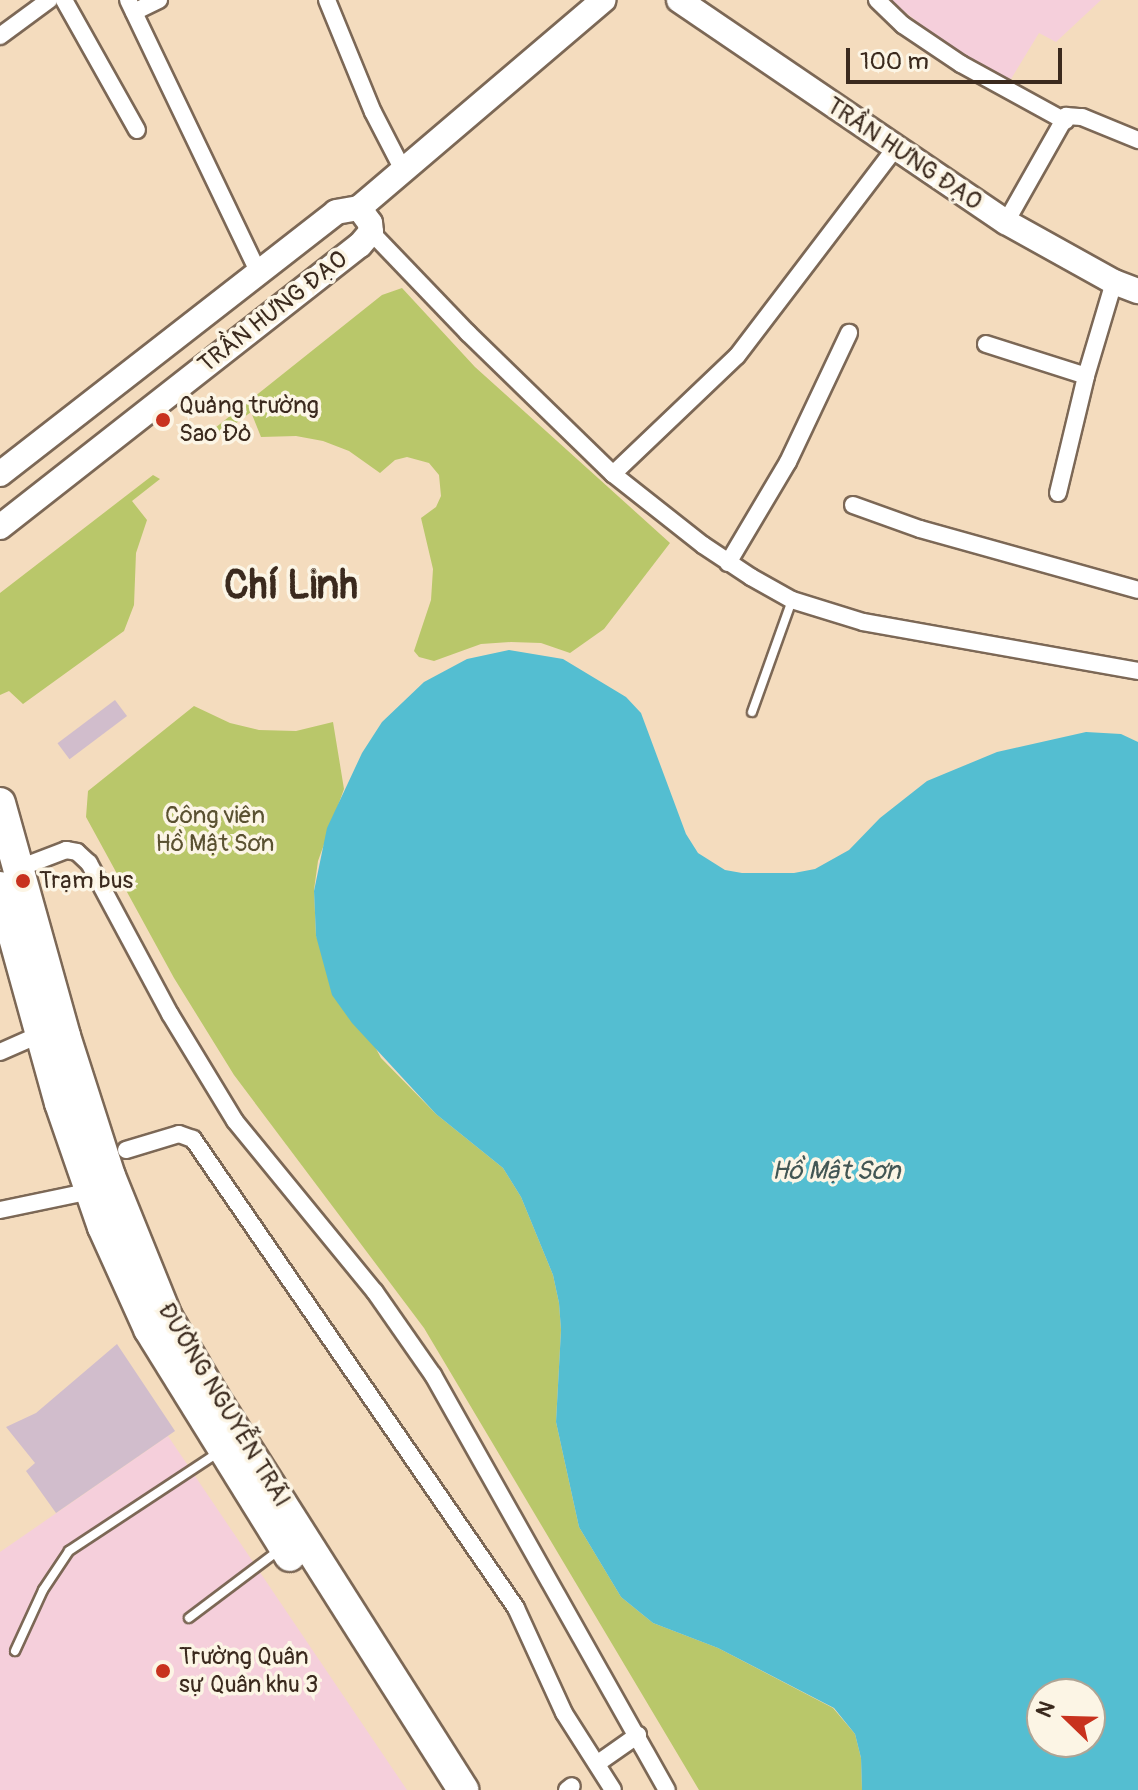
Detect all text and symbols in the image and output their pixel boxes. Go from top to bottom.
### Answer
scale bar [850,32,1066,82]
text: 100 m [860,47,929,76]
street label: TRẦN HƯNG ĐẠO [821,91,987,217]
street label: TRẦN HƯNG ĐẠO [193,245,353,379]
place label: Quảng trường Sao Đỏ [179,392,319,448]
marker: Quảng trường Sao Đỏ [154,411,172,429]
district label: Chí Linh [224,562,358,610]
park label: Công viên Hồ Mật Sơn [156,802,274,858]
place label: Trạm bus [39,867,133,895]
marker: Trạm bus [14,872,32,890]
water label: Hồ Mật Sơn [772,1156,900,1188]
street label: ĐƯỜNG NGUYỄN TRÃI [152,1298,296,1512]
place label: Trường Quân sự Quân khu 3 [179,1643,318,1699]
marker: Trường Quân sự Quân khu 3 [154,1662,172,1680]
north arrow [1026,1678,1106,1758]
text: N [1030,1697,1062,1722]

